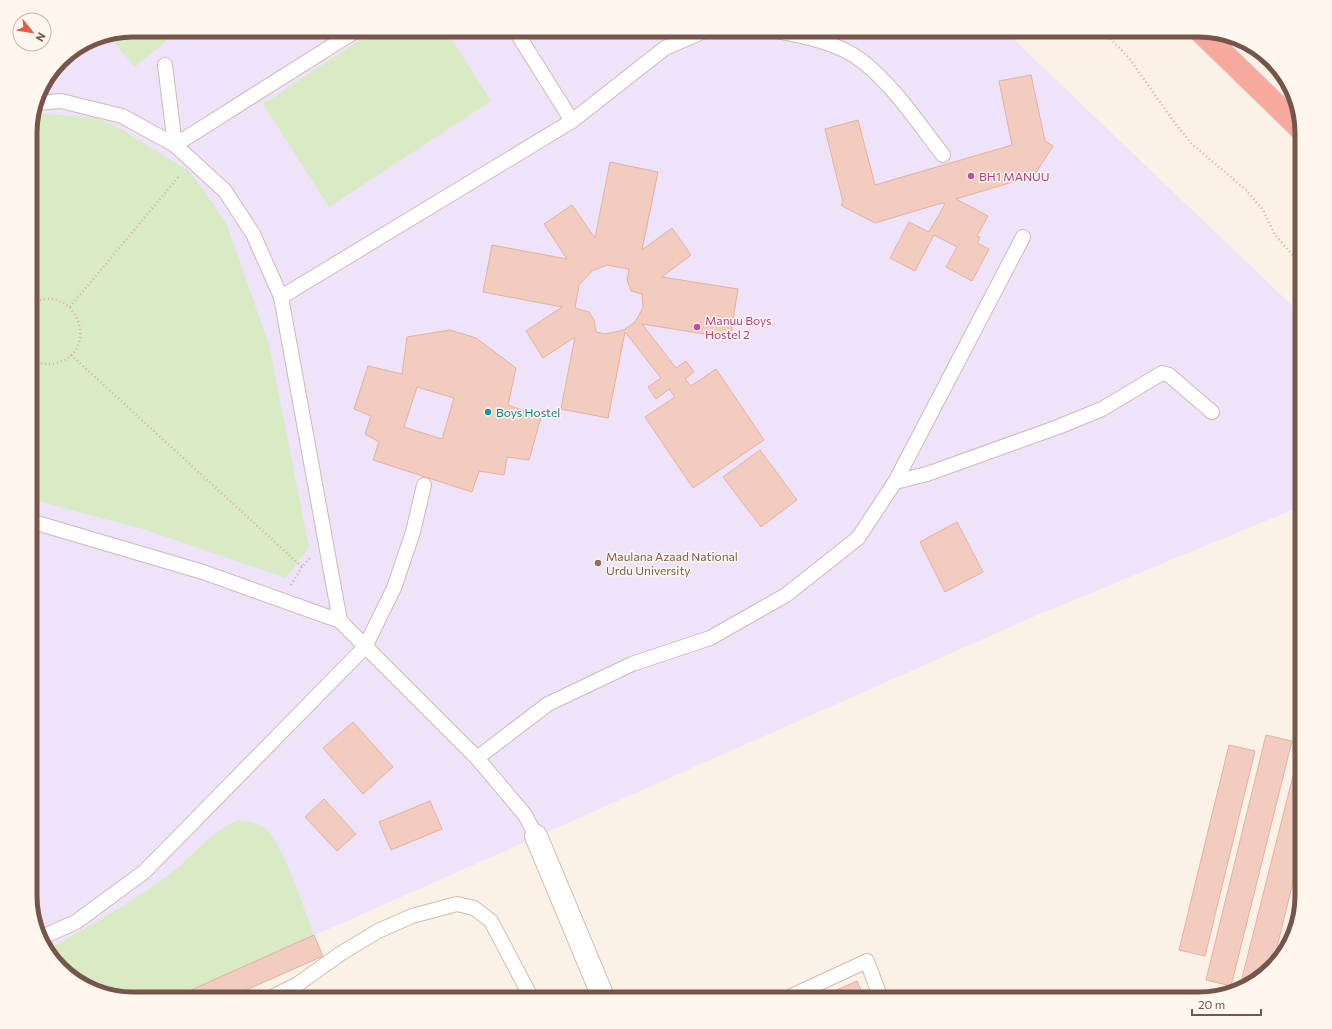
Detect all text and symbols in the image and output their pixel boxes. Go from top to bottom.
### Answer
north arrow [12,12,52,52]
text: N [33,30,49,44]
place label: BH1 MANUU [979,169,1050,183]
marker: BH1 MANUU [966,171,976,181]
place label: Manuu Boys Hostel 2 [705,313,772,341]
marker: Manuu Boys Hostel 2 [692,322,702,332]
place label: Boys Hostel [496,405,560,419]
marker: Boys Hostel [483,407,493,417]
place label: Maulana Azaad National Urdu University [606,549,738,577]
marker: Maulana Azaad National Urdu University [593,558,603,568]
scale bar [1192,991,1261,1017]
text: 20 m [1198,997,1225,1011]

